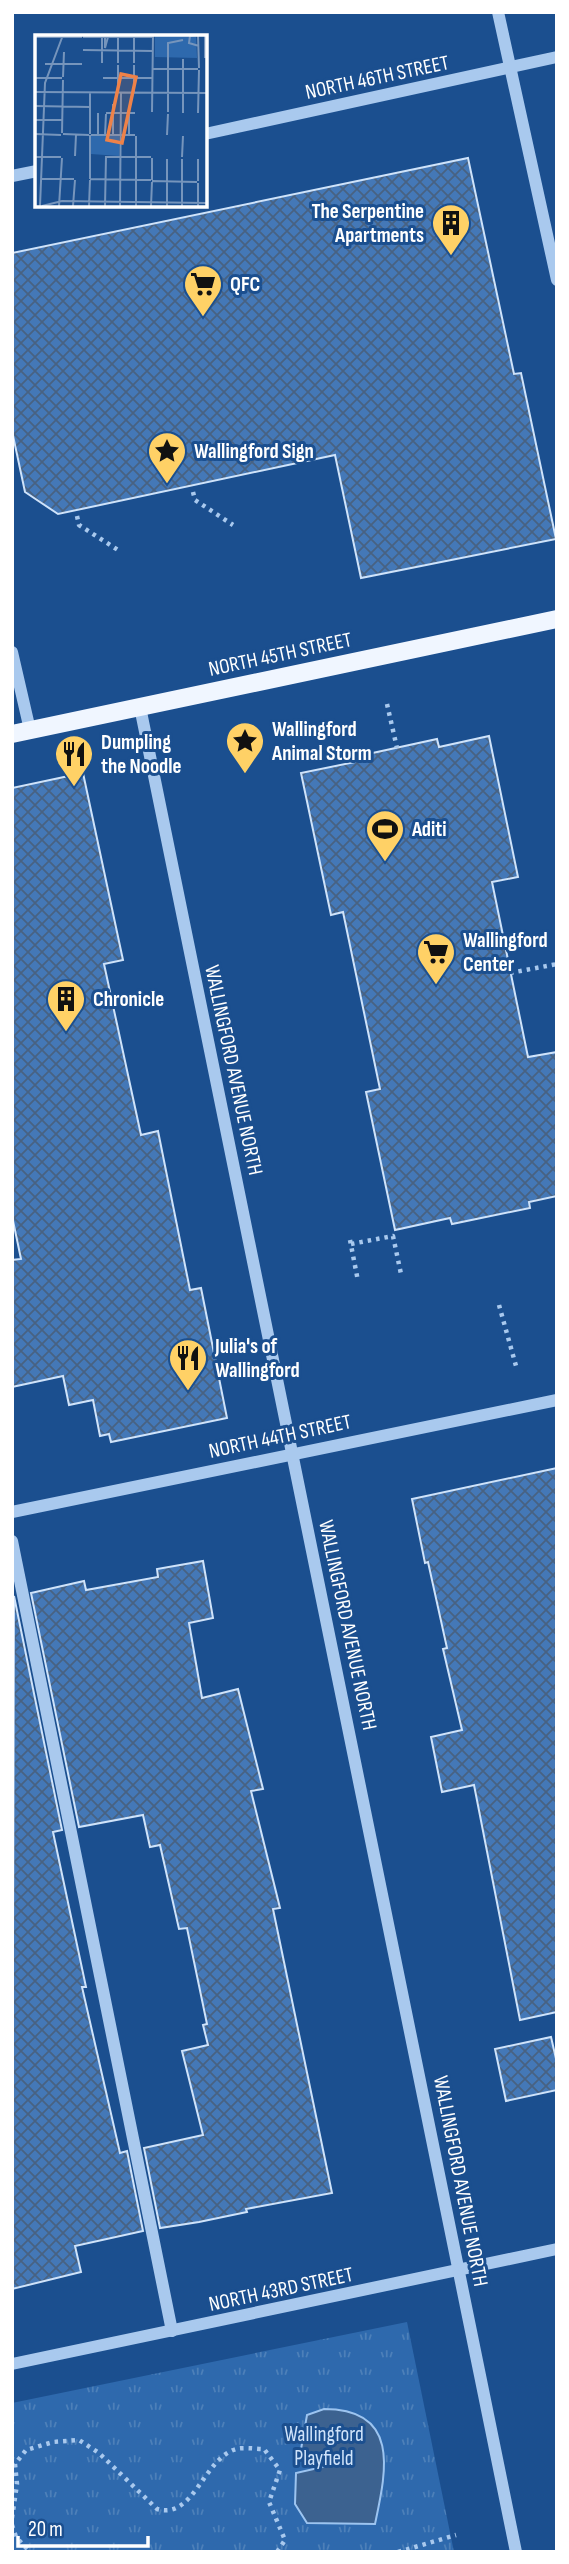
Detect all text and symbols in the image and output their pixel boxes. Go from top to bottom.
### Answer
inset map [35,35,206,206]
street label: NORTH 46TH STREET [303,50,452,105]
place label: The Serpentine Apartments [311,199,424,248]
building icon: The Serpentine Apartments [430,202,472,257]
supermarket icon: QFC [182,263,224,318]
place label: QFC [230,272,260,297]
place icon: Wallingford Sign [146,430,188,485]
place label: Wallingford Sign [194,439,314,464]
street label: NORTH 45TH STREET [206,627,354,682]
place label: Wallingford Animal Storm [271,717,372,766]
place icon: Wallingford Animal Storm [224,720,266,775]
place label: Dumpling the Noodle [101,730,181,779]
restaurant icon: Dumpling the Noodle [53,733,95,788]
sports icon: Aditi [364,808,406,863]
place label: Aditi [411,817,446,842]
place label: Wallingford Center [463,928,548,977]
supermarket icon: Wallingford Center [415,931,457,986]
street label: WALLINGFORD AVENUE NORTH [199,963,268,1177]
building icon: Chronicle [45,978,87,1033]
place label: Chronicle [93,987,164,1012]
place label: Julia's of Wallingford [214,1334,300,1383]
restaurant icon: Julia's of Wallingford [167,1337,209,1392]
street label: NORTH 44TH STREET [207,1409,354,1464]
street label: WALLINGFORD AVENUE NORTH [313,1518,382,1732]
street label: WALLINGFORD AVENUE NORTH [428,2074,493,2289]
street label: NORTH 43RD STREET [207,2262,356,2317]
park label: Wallingford Playfield [284,2422,364,2471]
scale bar [18,2504,147,2548]
text: 20 m [28,2517,63,2542]

